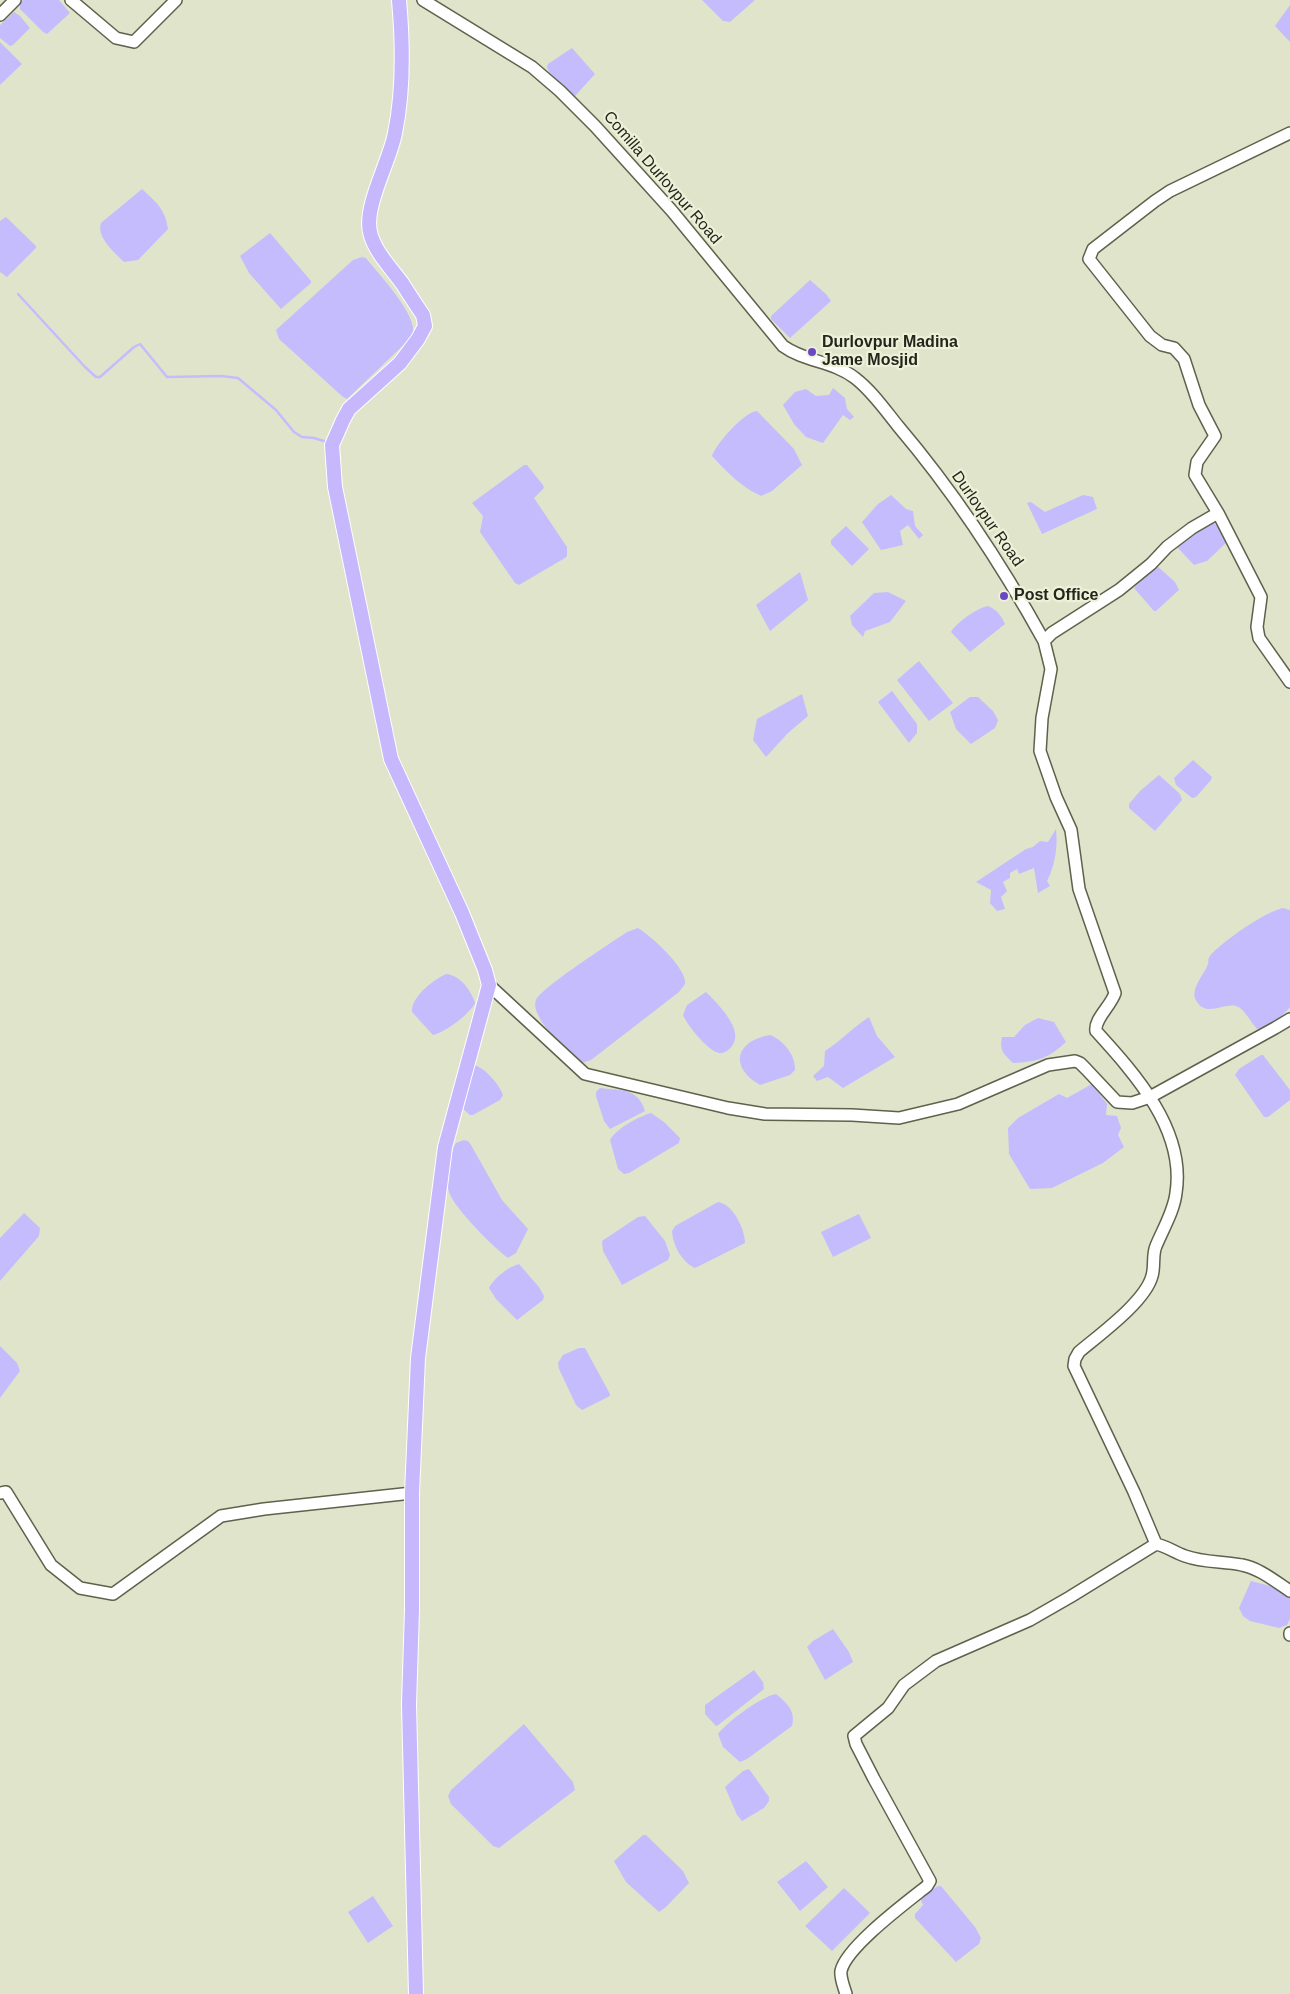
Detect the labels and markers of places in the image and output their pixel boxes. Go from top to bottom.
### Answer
place label: Durlovpur Madina Jame Mosjid [822,333,958,371]
marker: Durlovpur Madina Jame Mosjid [806,346,818,358]
place label: Post Office [1014,586,1098,606]
marker: Post Office [998,590,1010,602]

